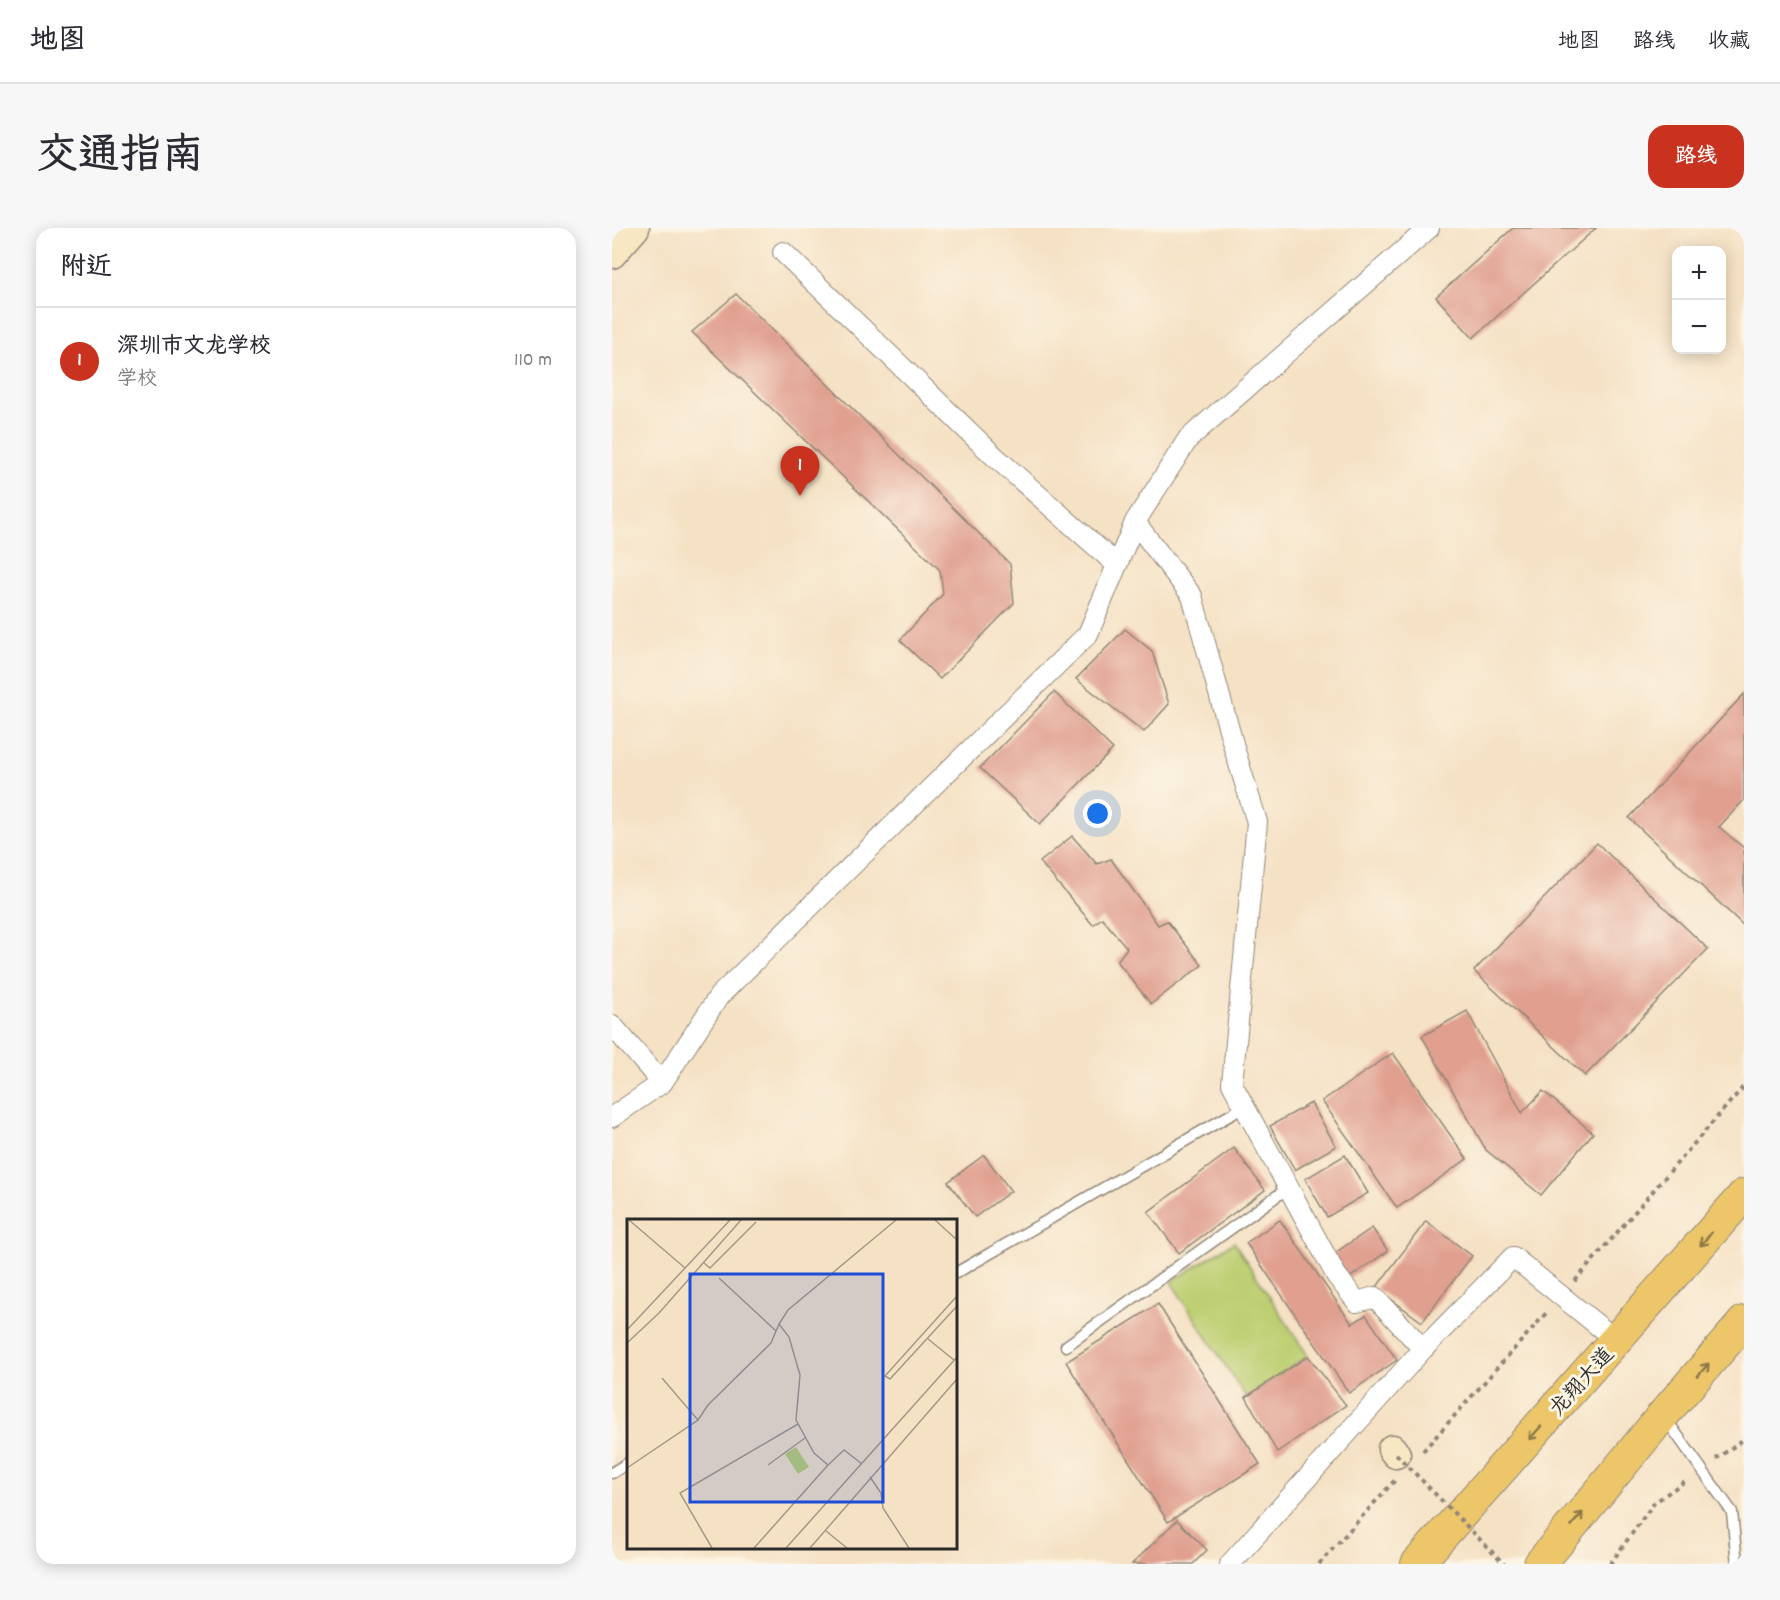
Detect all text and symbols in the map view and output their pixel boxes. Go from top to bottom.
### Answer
text: 地图 [30,23,86,63]
text: 地图 [1558,28,1600,58]
text: 路线 [1633,28,1675,58]
text: 收藏 [1708,28,1750,58]
button: 路线 [1648,125,1744,188]
text: 交通指南 [36,129,204,189]
map controls [1672,246,1726,354]
button: + [1672,246,1726,300]
text: 附近 [60,250,112,287]
button: − [1672,300,1726,354]
text: 深圳市文龙学校 [117,332,271,363]
text: 1 [77,347,82,375]
text: 110 m [514,347,552,375]
text: 学校 [117,366,157,394]
pin: 1 [780,446,819,496]
your location [1083,799,1112,828]
inset map [627,1219,957,1549]
one-way arrow [1699,1231,1712,1247]
street label: 龙翔大道 [1544,1342,1622,1424]
one-way arrow [1696,1362,1710,1377]
one-way arrow [1528,1425,1542,1440]
one-way arrow [1571,1511,1584,1527]

